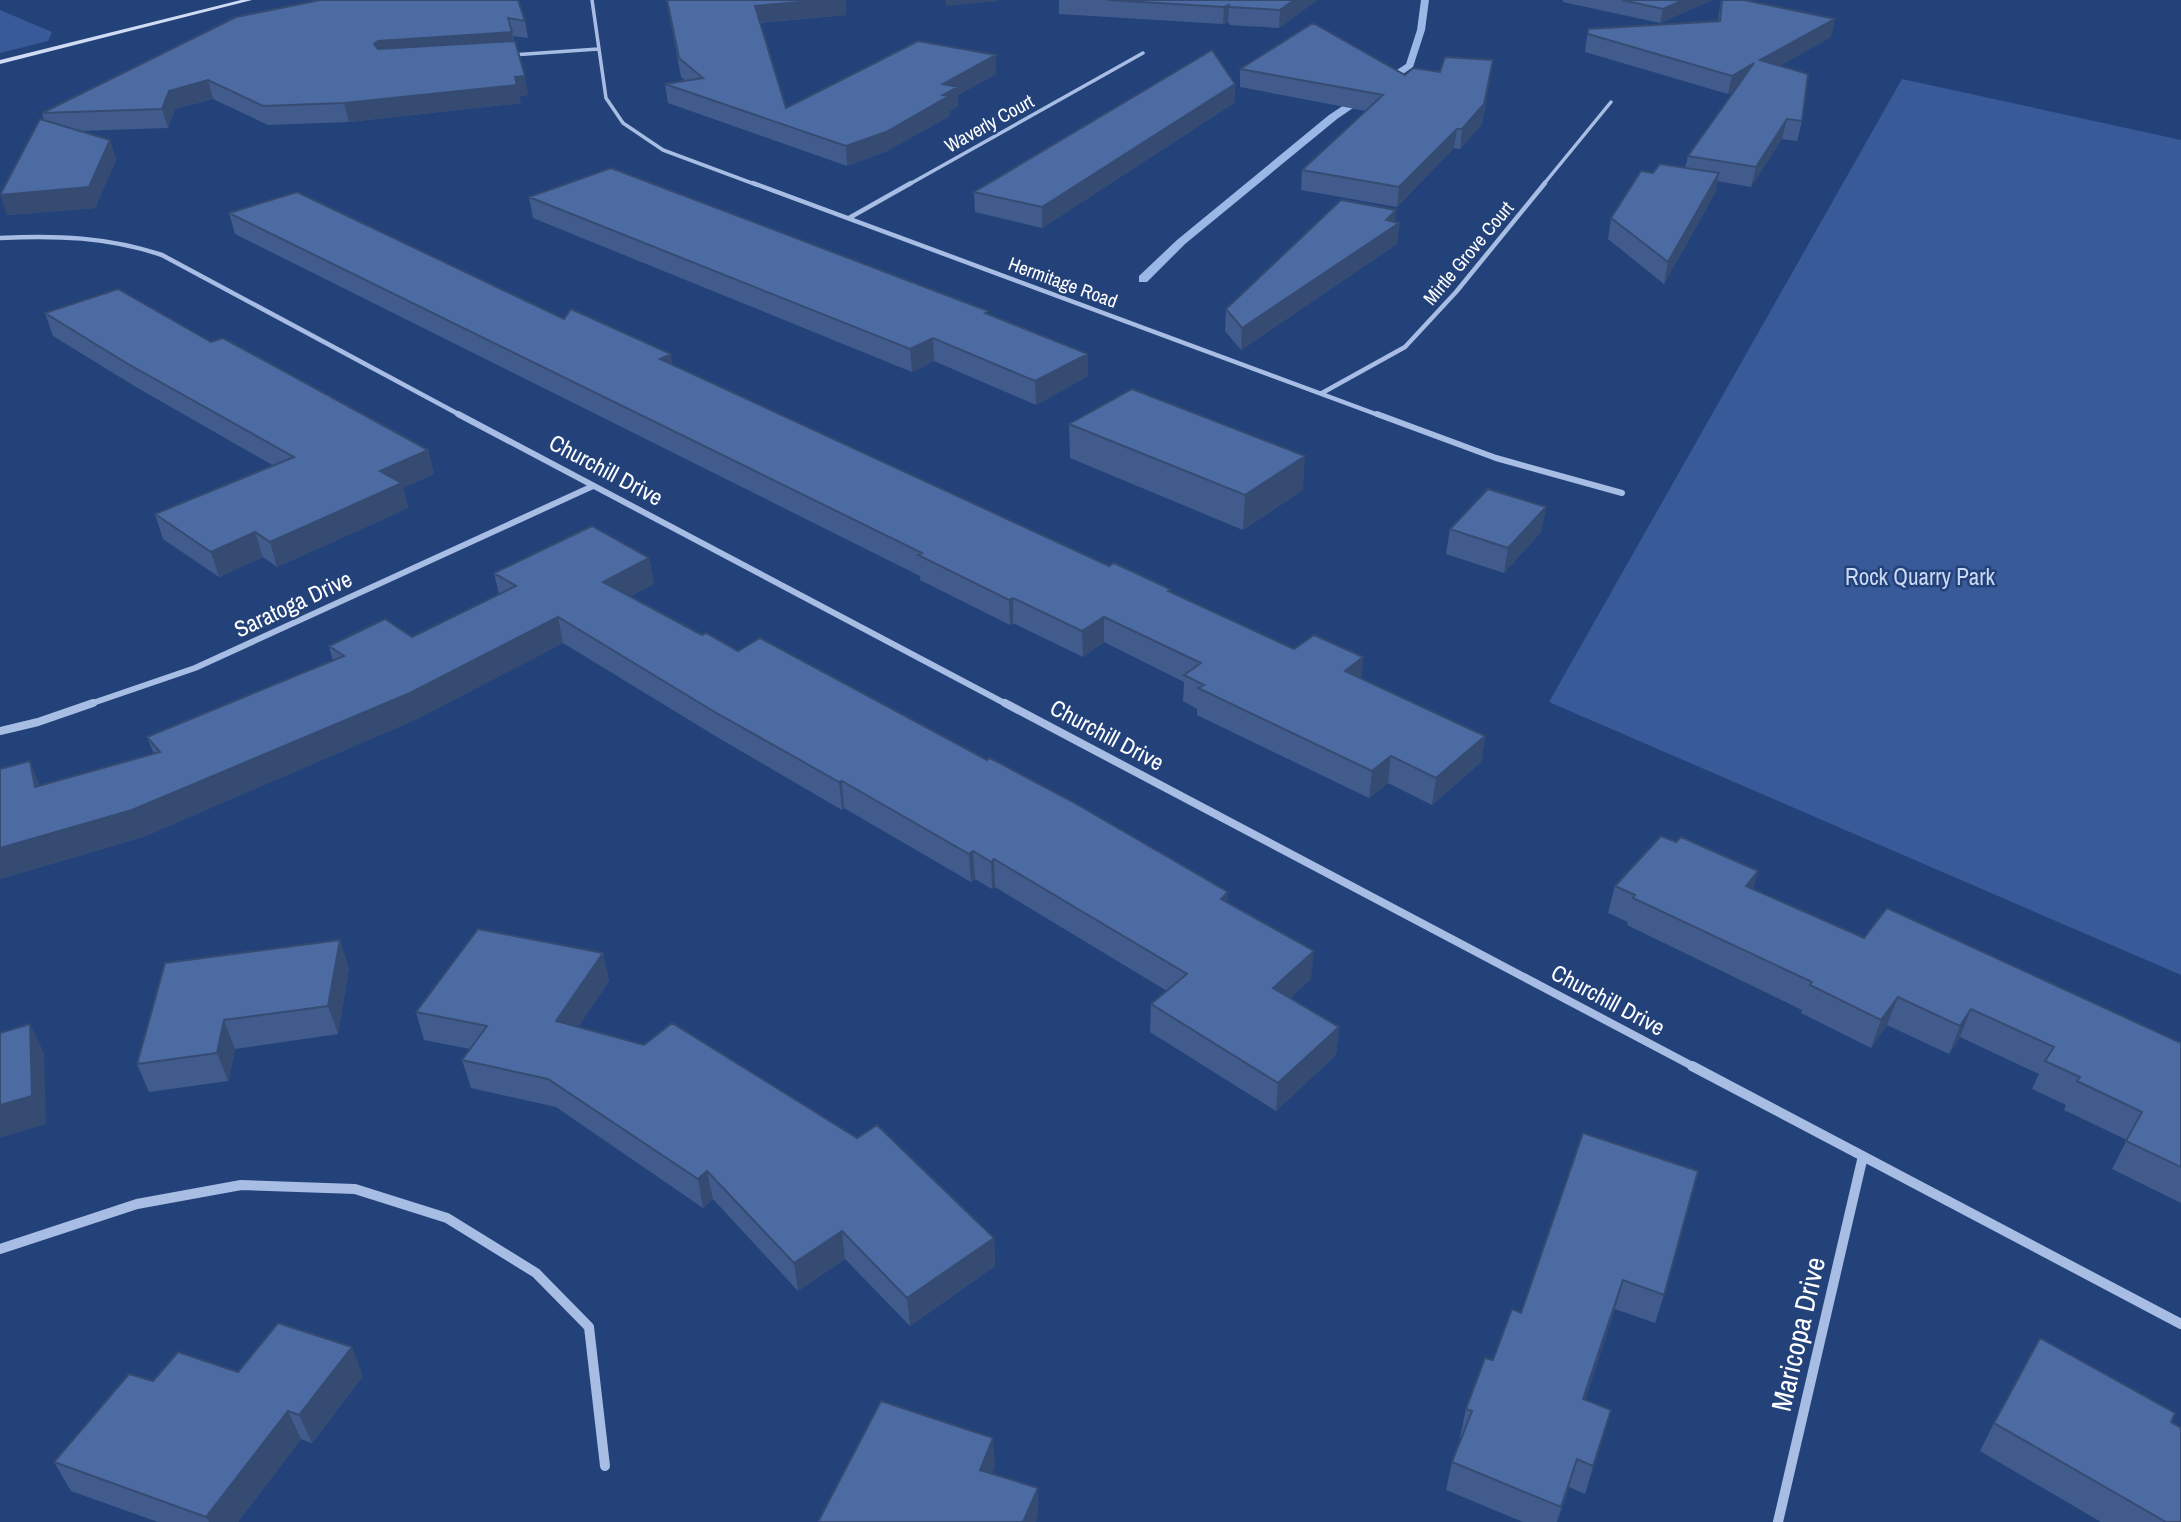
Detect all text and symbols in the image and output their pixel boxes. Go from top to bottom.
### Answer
street label: Waverly Court [940,88,1039,158]
street label: Mirtle Grove Court [1417,195,1520,310]
street label: Hermitage Road [1005,250,1121,314]
street label: Churchill Drive [544,427,669,513]
park label: Rock Quarry Park [1845,561,1996,592]
street label: Saratoga Drive [229,563,357,644]
street label: Churchill Drive [1045,692,1170,778]
street label: Churchill Drive [1546,957,1671,1043]
street label: Maricopa Drive [1762,1253,1834,1415]

